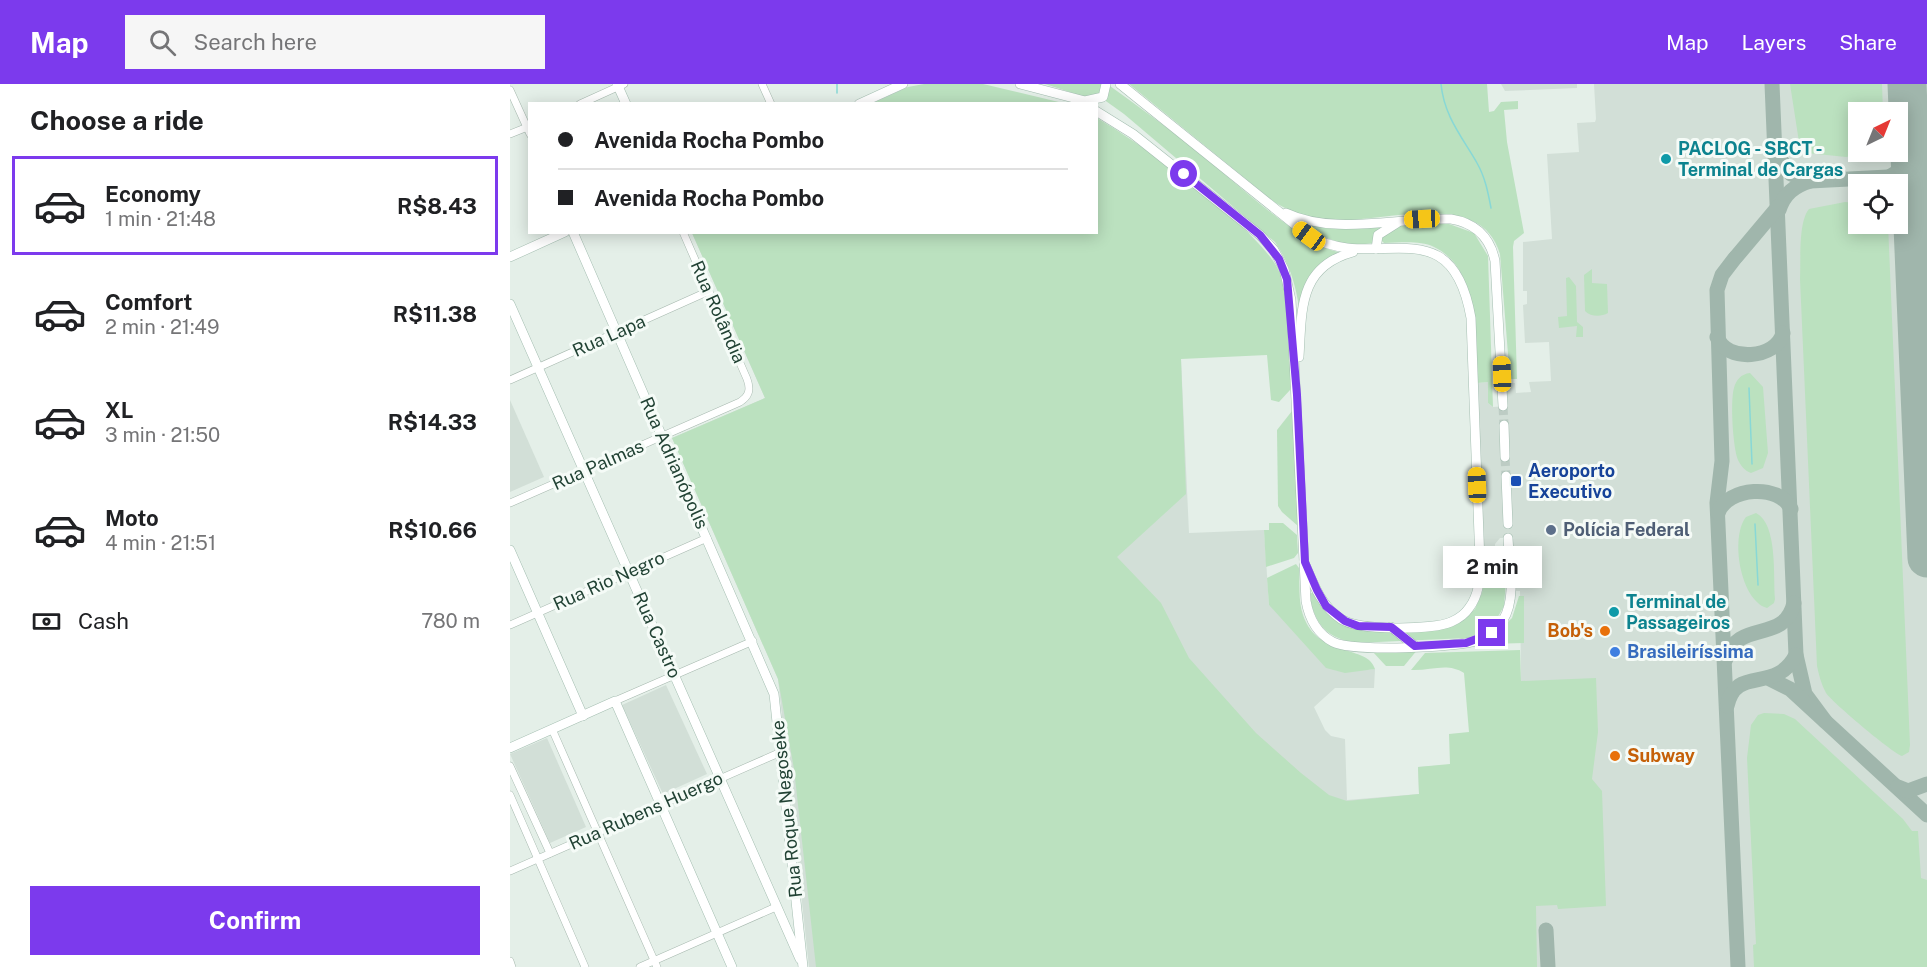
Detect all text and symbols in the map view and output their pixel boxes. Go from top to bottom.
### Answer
search box [125,15,545,69]
text: Map [30,26,89,59]
icon: search [146,26,179,59]
text: Search here [194,29,317,55]
text: Map [1666,30,1709,55]
text: Layers [1742,30,1806,55]
text: Share [1839,30,1897,55]
north arrow [1848,102,1908,162]
map controls [1848,102,1908,234]
text: Choose a ride [30,104,204,136]
text: Avenida Rocha Pombo [594,127,824,153]
place label: PACLOG - SBCT - Terminal de Cargas [1678,138,1843,180]
marker: PACLOG - SBCT - Terminal de Cargas [1659,152,1673,166]
route start [1170,160,1197,187]
button: locate [1848,174,1908,234]
icon: car [33,179,87,233]
text: Economy [105,181,201,207]
text: Avenida Rocha Pombo [594,185,824,211]
text: R$8.43 [397,193,477,219]
text: 1 min · 21:48 [105,207,216,231]
car [1404,209,1440,229]
car [1289,218,1329,254]
street label: Rua Rolândia [687,257,750,366]
icon: car [33,287,87,341]
text: Comfort [105,289,192,315]
text: R$11.38 [393,301,477,327]
street label: Rua Lapa [569,310,648,361]
text: 2 min · 21:49 [105,315,219,339]
car [1492,356,1512,392]
street label: Rua Adrianópolis [636,394,713,532]
icon: car [33,395,87,449]
text: XL [105,397,133,423]
text: R$14.33 [388,409,477,435]
text: 3 min · 21:50 [105,423,220,447]
street label: Rua Palmas [549,435,647,494]
place label: Aeroporto Executivo [1528,460,1615,502]
car [1467,467,1487,503]
marker: Aeroporto Executivo [1509,474,1523,488]
icon: car [33,503,87,557]
text: Moto [105,505,159,531]
text: R$10.66 [388,517,477,543]
place label: Polícia Federal [1563,519,1690,540]
marker: Polícia Federal [1544,523,1558,537]
text: 4 min · 21:51 [105,531,216,555]
callout: 2 min [1442,546,1542,588]
street label: Rua Rio Negro [550,547,668,614]
text: 2 min [1466,555,1519,579]
street label: Rua Castro [629,589,686,681]
place label: Terminal de Passageiros [1626,591,1730,633]
icon: cash [30,605,63,638]
marker: Terminal de Passageiros [1607,605,1621,619]
text: Cash [78,608,129,634]
text: 780 m [421,609,480,633]
route end [1478,619,1505,646]
place label: Bob's [1547,620,1593,641]
marker: Bob's [1598,624,1612,638]
place label: Brasileiríssima [1627,641,1754,662]
marker: Brasileiríssima [1608,645,1622,659]
street label: Rua Roque Negoseke [767,719,806,899]
place label: Subway [1627,745,1695,766]
marker: Subway [1608,749,1622,763]
street label: Rua Rubens Huergo [566,767,726,854]
button: Confirm [30,886,480,955]

